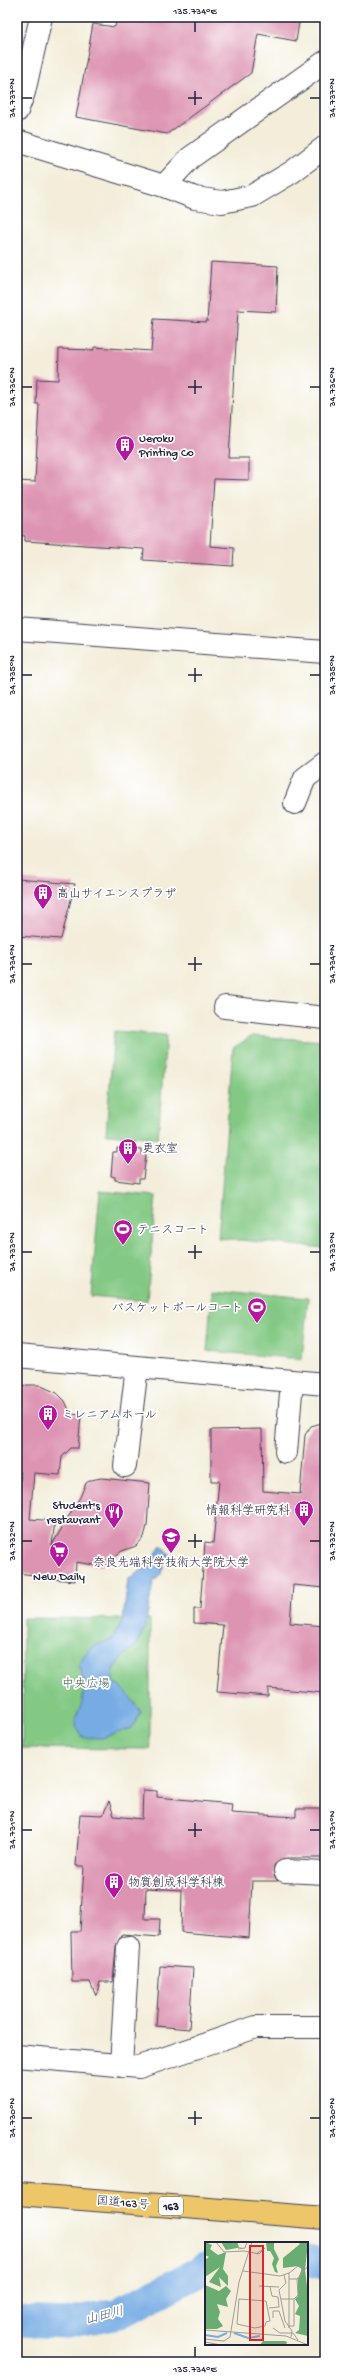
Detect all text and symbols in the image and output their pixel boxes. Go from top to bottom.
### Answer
text: 135.734°E [172,6,218,18]
text: 34.737°N [7,78,19,119]
text: 34.737°N [327,78,339,119]
text: 34.736°N [7,367,19,408]
text: 34.736°N [327,367,339,408]
place label: Ueroku Printing Co [138,433,194,461]
building icon: Ueroku Printing Co [114,434,136,462]
text: 34.735°N [7,655,19,696]
text: 34.735°N [327,655,339,696]
building icon: 高山サイエンスプラザ [32,882,54,910]
place label: 高山サイエンスプラザ [57,887,176,902]
text: 34.734°N [7,944,19,985]
text: 34.734°N [327,944,339,985]
building icon: 更衣室 [117,1137,139,1165]
place label: 更衣室 [142,1142,178,1157]
sports icon: テニスコート [112,1218,134,1246]
place label: テニスコート [137,1224,209,1238]
text: 34.733°N [7,1232,19,1273]
text: 34.733°N [327,1232,339,1273]
sports icon: バスケットボールコート [246,1296,268,1324]
place label: バスケットボールコート [112,1302,243,1316]
building icon: ミレニアムホール [37,1403,59,1431]
place label: ミレニアムホール [62,1409,157,1423]
building icon: 情報科学研究科 [293,1499,315,1527]
place label: Student's restaurant [46,1500,101,1528]
restaurant icon: Student's restaurant [103,1501,125,1529]
place label: 情報科学研究科 [206,1504,290,1519]
text: 34.732°N [7,1521,19,1562]
text: 34.732°N [327,1521,339,1562]
school or university icon: 奈良先端科学技術大学院大学 [160,1526,182,1554]
supermarket icon: New Daily [48,1540,70,1568]
place label: 奈良先端科学技術大学院大学 [93,1556,249,1571]
place label: New Daily [33,1571,85,1585]
park label: 中央広場 [62,1677,110,1692]
text: 34.731°N [7,1810,19,1850]
text: 34.731°N [327,1810,339,1850]
building icon: 物質創成科学科棟 [103,1871,125,1899]
place label: 物質創成科学科棟 [128,1876,224,1891]
text: 34.730°N [7,2097,19,2139]
text: 34.730°N [327,2097,339,2139]
street label: 国道163号 [96,2194,150,2213]
road number: 163 [159,2197,183,2215]
inset map [205,2242,308,2345]
water label: 山田川 [84,2304,125,2328]
text: 135.734°E [172,2364,218,2376]

